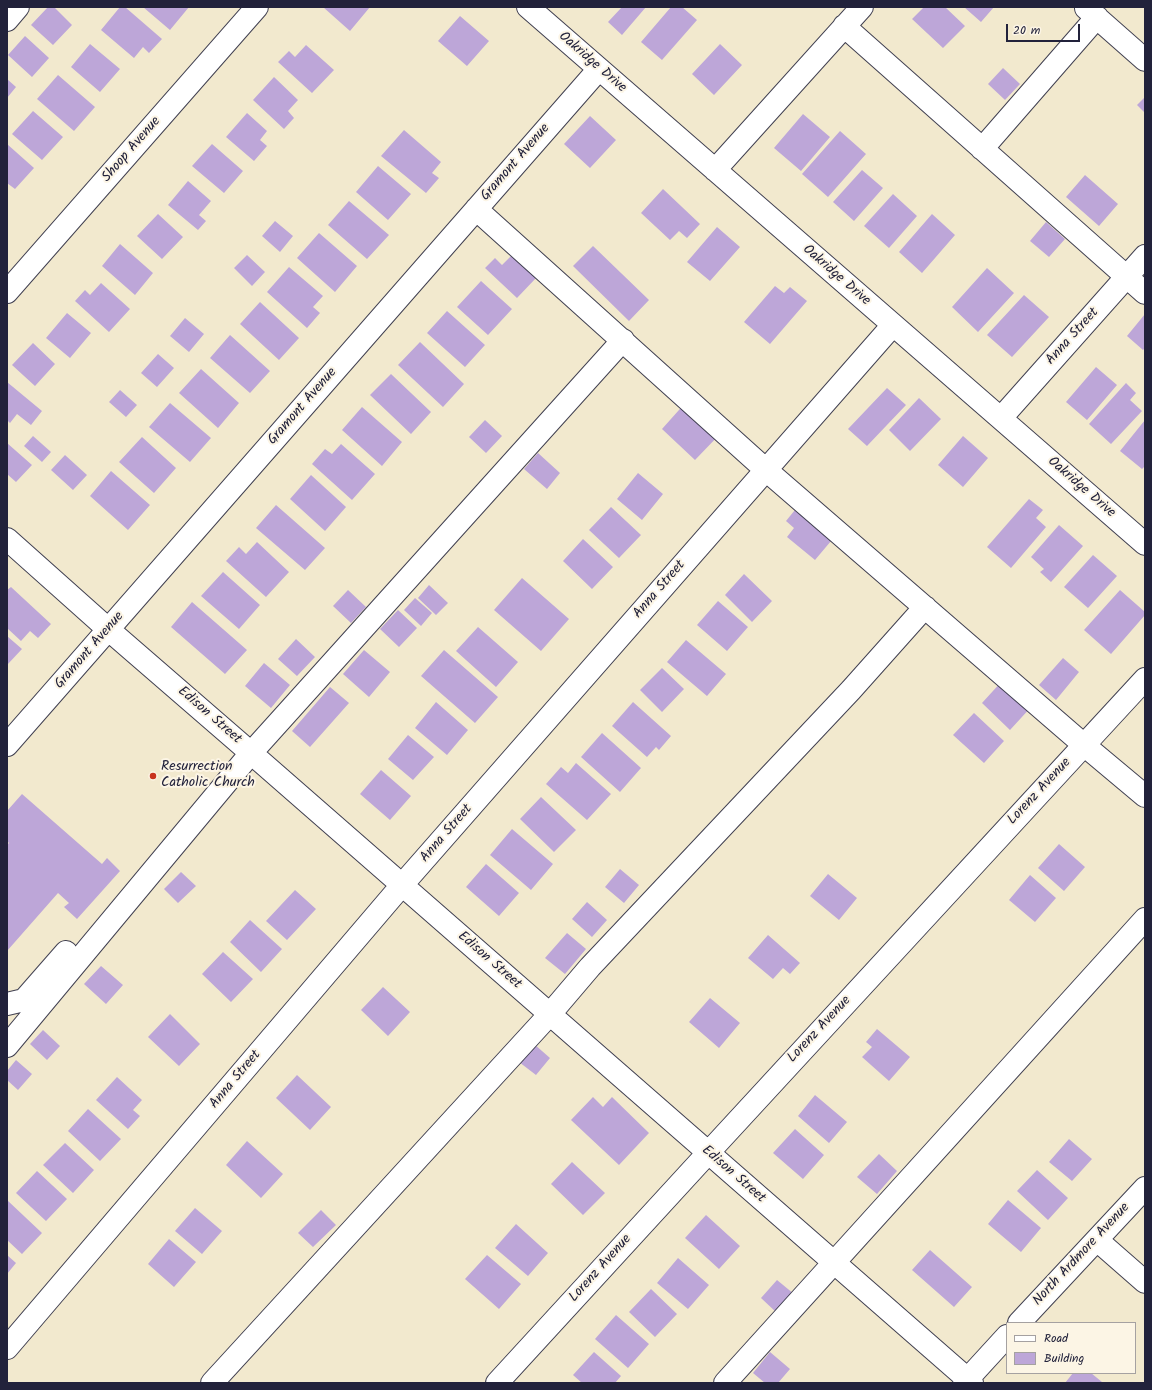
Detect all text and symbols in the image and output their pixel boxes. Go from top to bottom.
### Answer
scale bar [1008,16,1082,42]
text: 20 m [1013,21,1040,40]
street label: Oakridge Drive [555,29,629,97]
street label: Shoop Avenue [99,114,165,186]
street label: Gramont Avenue [478,121,554,205]
street label: Oakridge Drive [799,242,873,310]
street label: Anna Street [1043,305,1103,369]
street label: Gramont Avenue [265,365,341,449]
street label: Oakridge Drive [1044,454,1118,522]
street label: Anna Street [630,558,690,622]
street label: Gramont Avenue [52,609,128,693]
street label: Edison Street [174,684,244,748]
street label: Lorenz Avenue [1005,755,1075,829]
place label: Resurrection Catholic Church [161,760,255,792]
marker: Resurrection Catholic Church [148,771,158,781]
street label: Anna Street [417,802,477,866]
street label: Edison Street [454,929,524,993]
street label: Lorenz Avenue [785,993,855,1067]
street label: Anna Street [207,1047,265,1113]
street label: Edison Street [698,1143,768,1207]
street label: North Ardmore Avenue [1030,1200,1134,1310]
street label: Lorenz Avenue [566,1232,636,1306]
legend [1006,1322,1136,1374]
text: Road [1044,1329,1068,1348]
text: Building [1044,1349,1084,1368]

